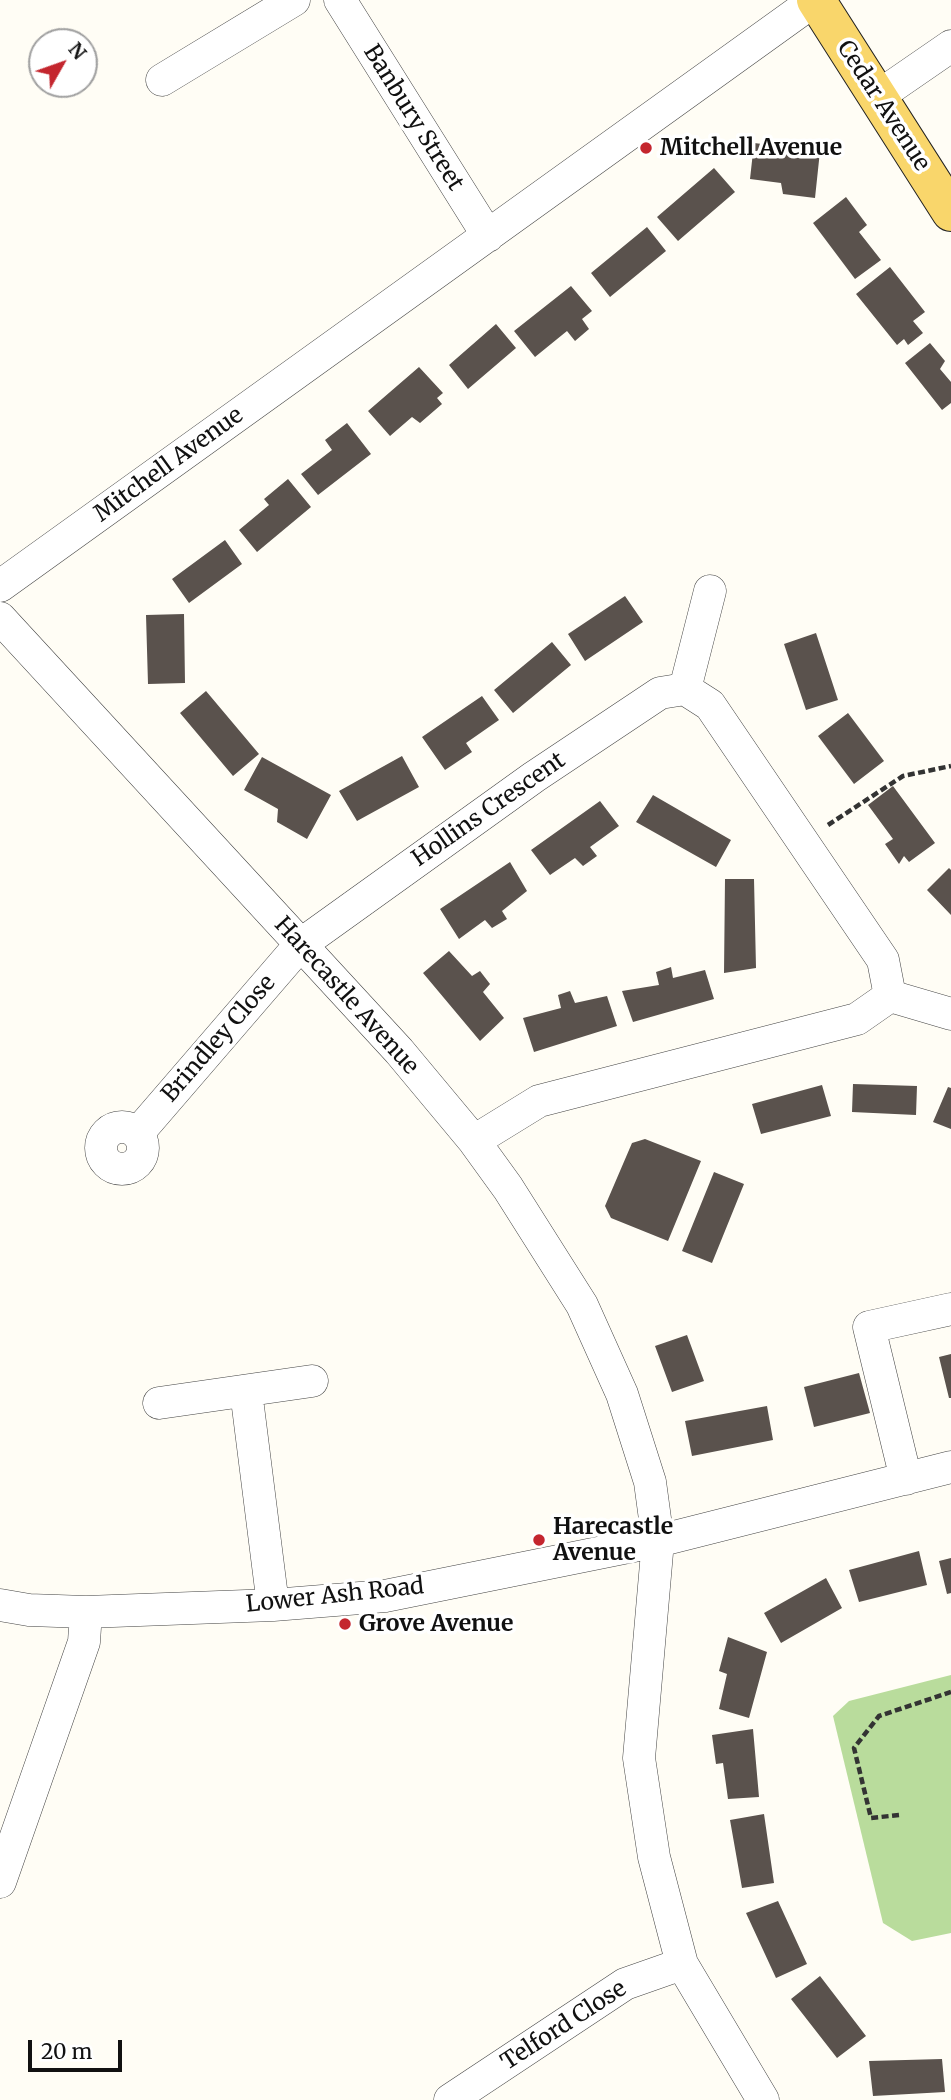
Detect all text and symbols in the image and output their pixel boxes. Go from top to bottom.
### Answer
north arrow [28,28,98,98]
street label: Cedar Avenue [831,36,935,176]
text: N [64,37,92,64]
street label: Banbury Street [357,40,469,196]
place label: Mitchell Avenue [660,134,842,162]
marker: Mitchell Avenue [638,140,654,156]
street label: Mitchell Avenue [89,402,249,528]
street label: Hollins Crescent [407,747,571,873]
street label: Harecastle Avenue [268,912,424,1080]
street label: Brindley Close [156,970,282,1108]
place label: Harecastle Avenue [553,1513,673,1567]
marker: Harecastle Avenue [531,1532,547,1548]
street label: Lower Ash Road [245,1573,425,1619]
place label: Grove Avenue [359,1610,513,1638]
marker: Grove Avenue [337,1616,353,1632]
street label: Telford Close [496,1975,632,2077]
scale bar [32,2026,126,2070]
text: 20 m [41,2038,92,2065]

